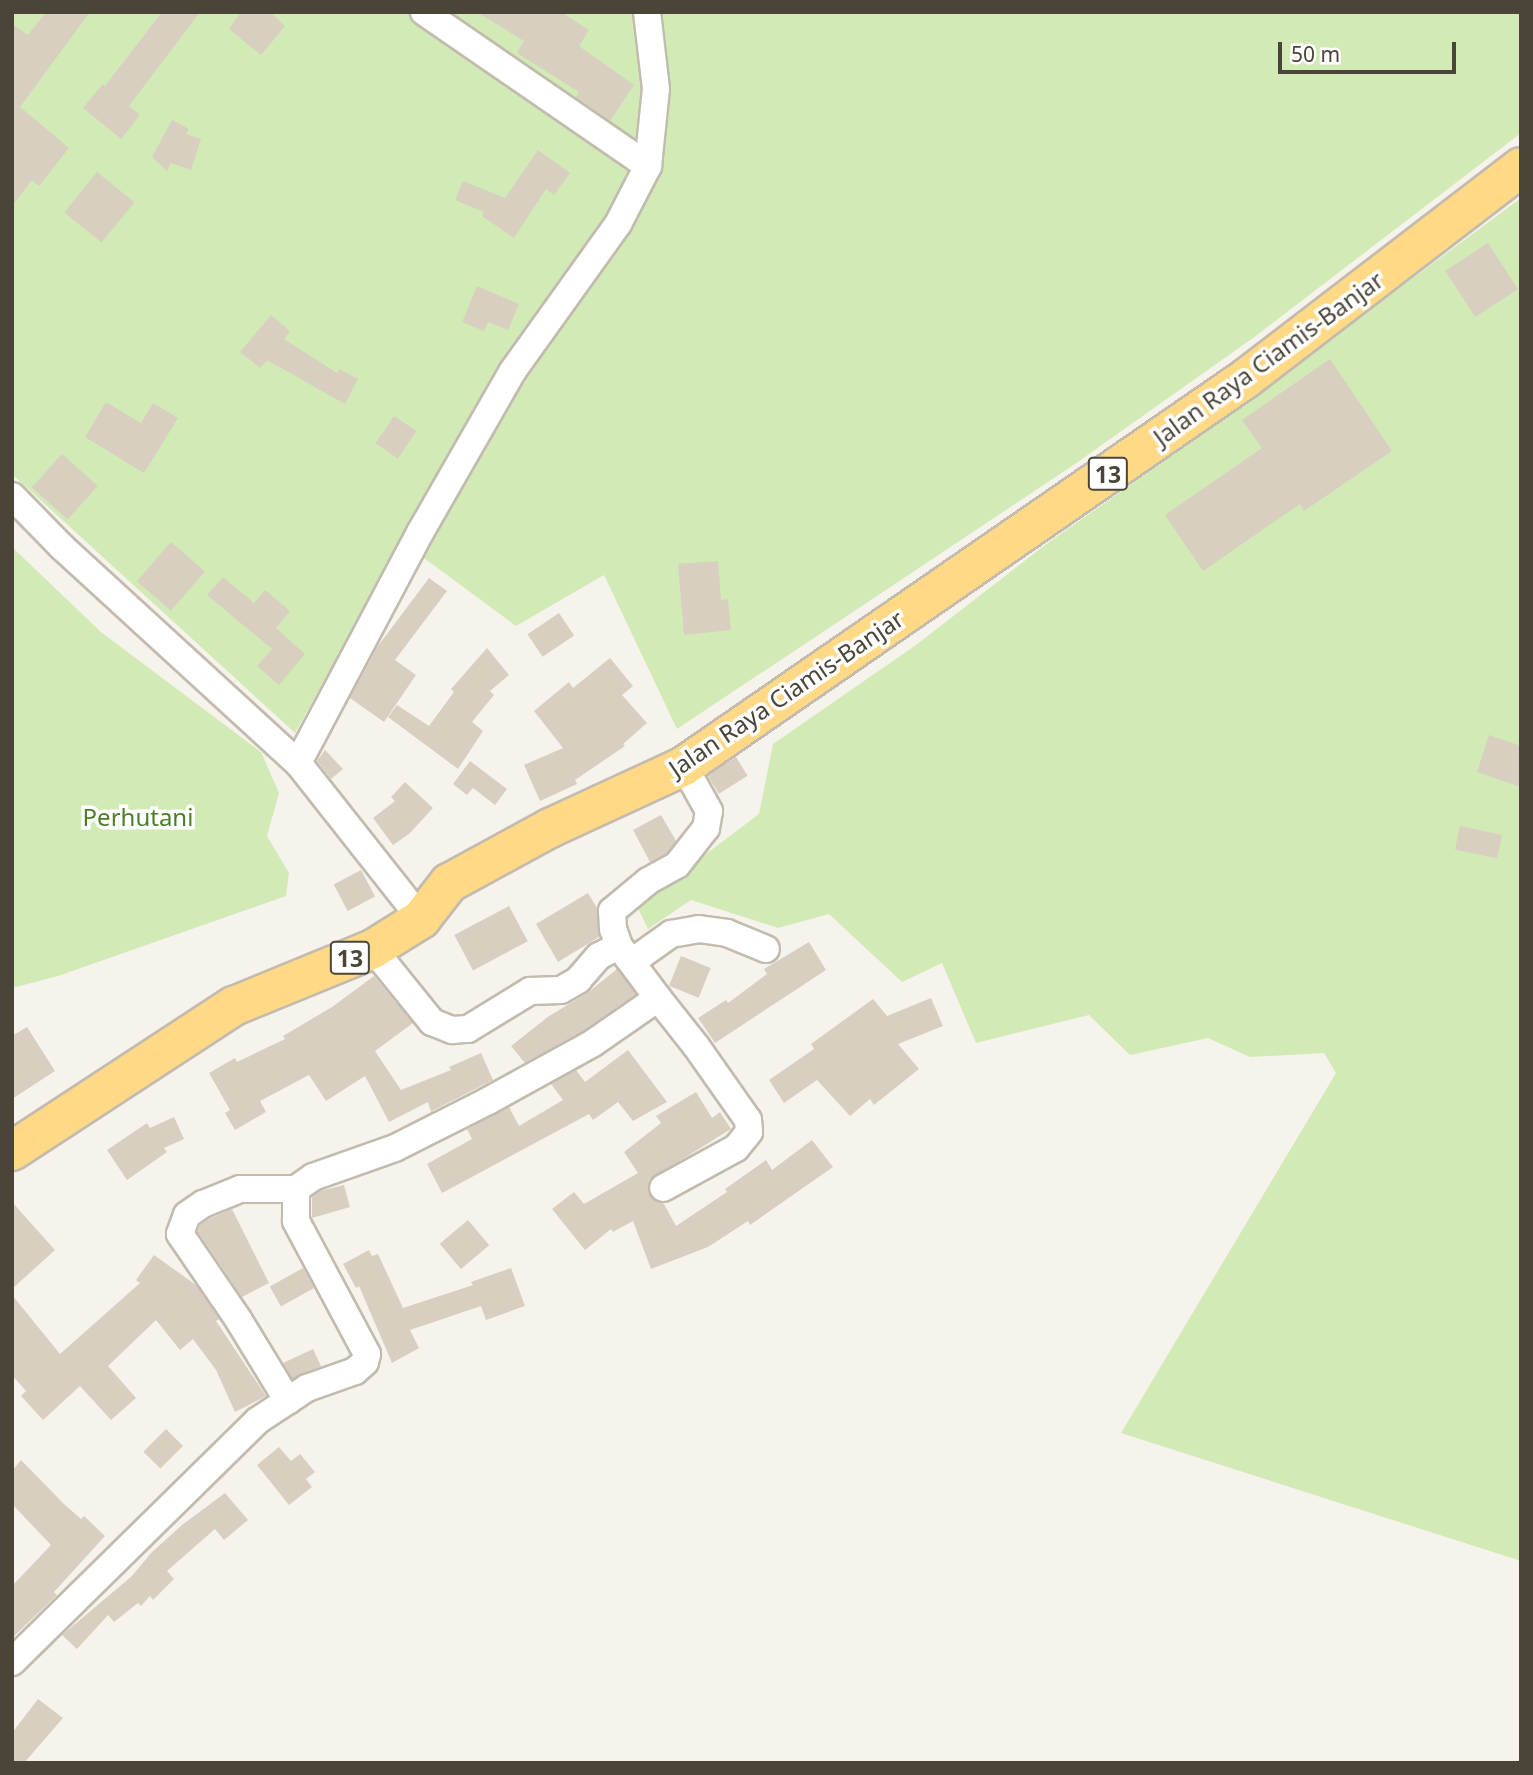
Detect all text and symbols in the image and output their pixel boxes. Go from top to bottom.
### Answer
scale bar [1281,28,1460,72]
text: 50 m [1291,40,1340,68]
street label: Jalan Raya Ciamis-Banjar [1147,265,1389,451]
road number: 13 [1087,454,1129,494]
street label: Jalan Raya Ciamis-Banjar [663,604,909,782]
park label: Perhutani [83,803,193,831]
road number: 13 [329,939,371,978]

